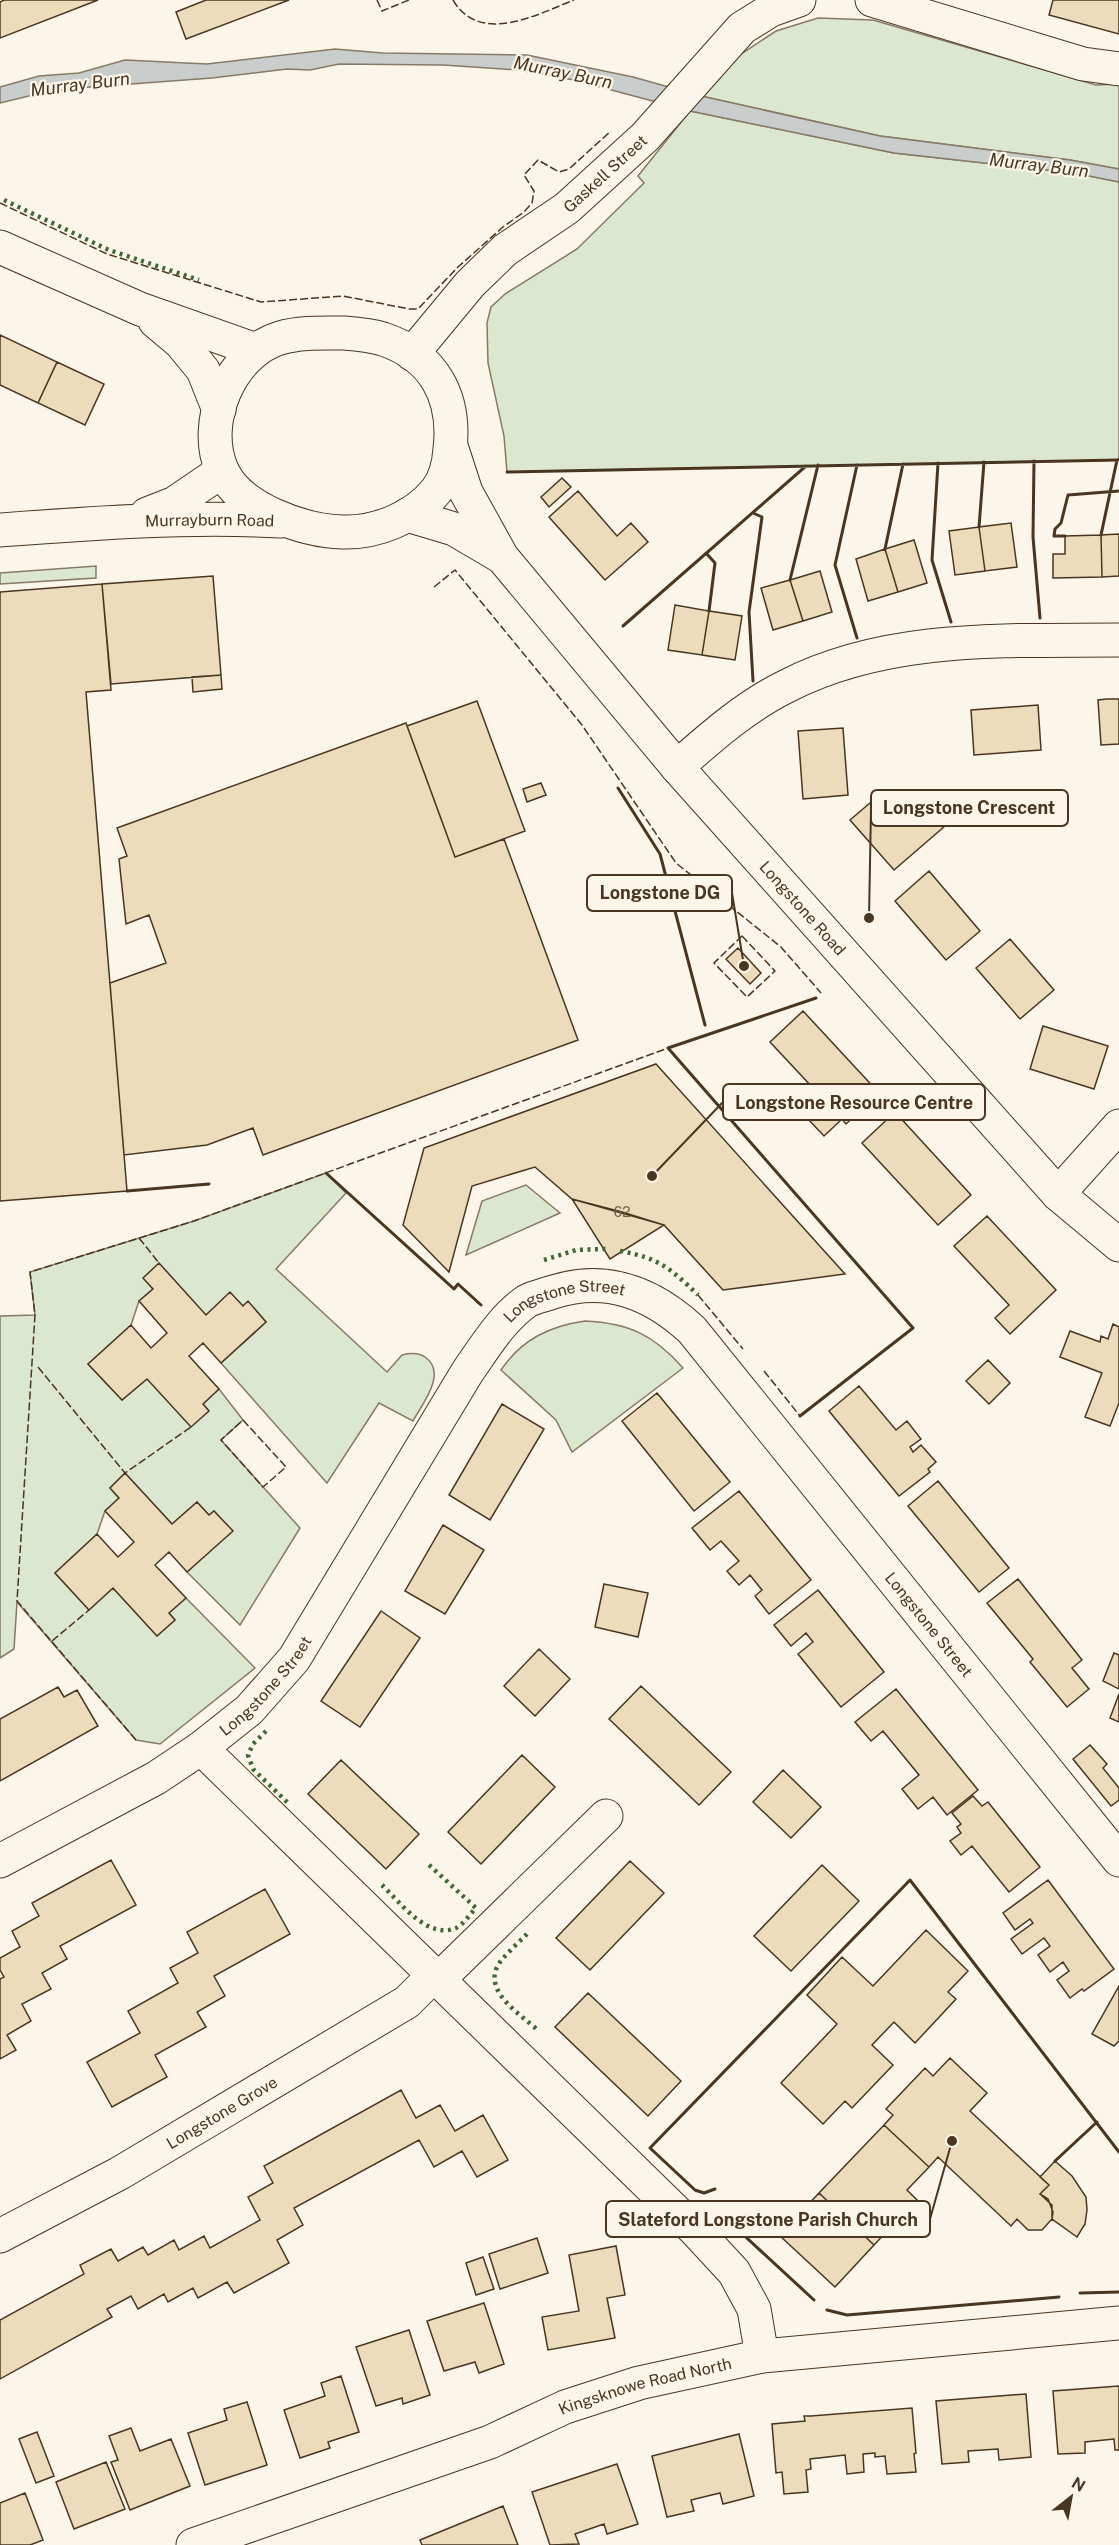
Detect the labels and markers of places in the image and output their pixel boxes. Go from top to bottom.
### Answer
callout: Longstone Crescent [871,790,1068,826]
callout: Longstone DG [587,875,732,911]
callout: Longstone Resource Centre [723,1084,985,1120]
callout: Slateford Longstone Parish Church [606,2201,930,2237]

